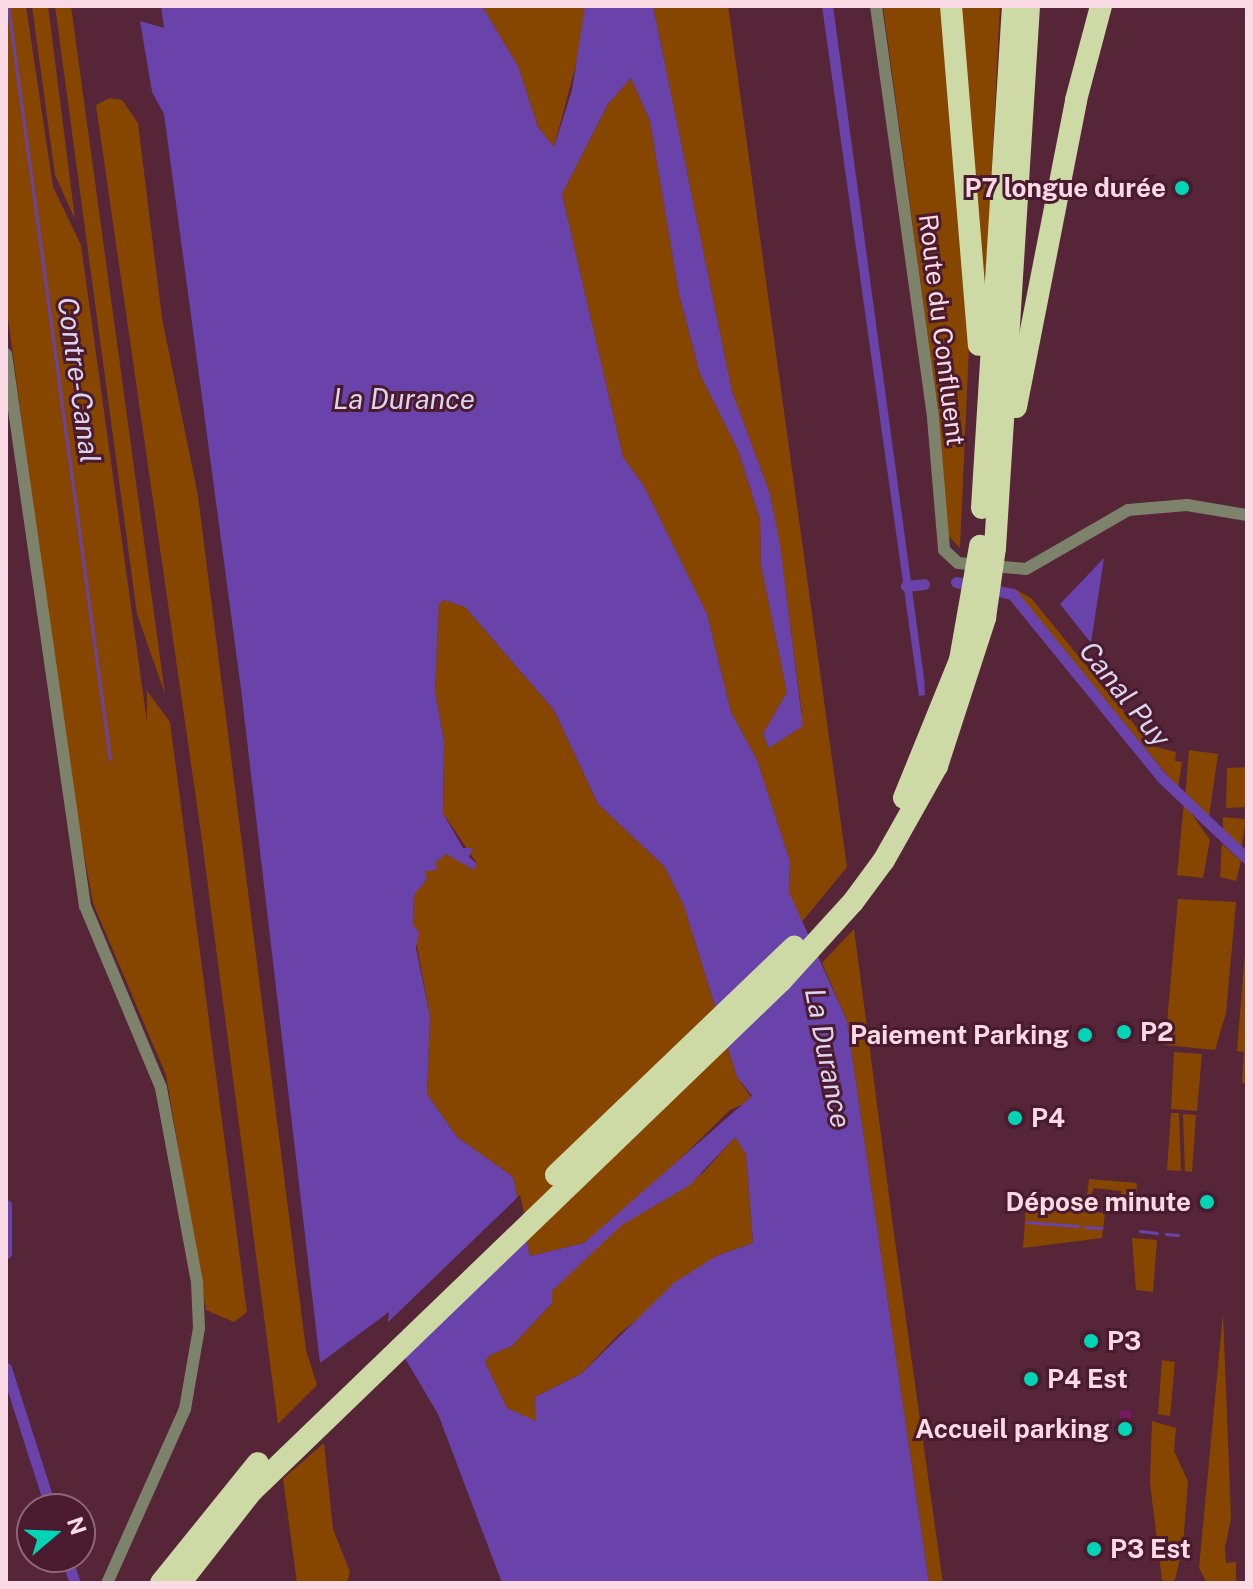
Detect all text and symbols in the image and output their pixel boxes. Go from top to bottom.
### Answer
place label: P7 longue durée [964,172,1166,204]
marker: P7 longue durée [1173,179,1191,197]
street label: Route du Confluent [912,212,972,448]
water label: Contre-Canal [51,295,107,465]
water label: La Durance [333,382,475,416]
water label: Canal Puy [1072,634,1178,754]
water label: La Durance [798,985,858,1131]
place label: P2 [1140,1016,1173,1048]
place label: Paiement Parking [850,1019,1069,1051]
marker: P2 [1115,1023,1133,1041]
marker: Paiement Parking [1076,1026,1094,1044]
place label: P4 [1031,1102,1065,1134]
marker: P4 [1006,1109,1024,1127]
place label: Dépose minute [1005,1186,1191,1218]
marker: Dépose minute [1198,1193,1216,1211]
place label: P3 [1107,1325,1141,1357]
marker: P3 [1082,1332,1100,1350]
place label: P4 Est [1047,1363,1128,1395]
marker: P4 Est [1022,1370,1040,1388]
place label: Accueil parking [915,1413,1109,1445]
marker: Accueil parking [1116,1420,1134,1438]
north arrow [16,1493,96,1573]
text: N [62,1513,92,1538]
place label: P3 Est [1110,1533,1191,1565]
marker: P3 Est [1085,1540,1103,1558]

